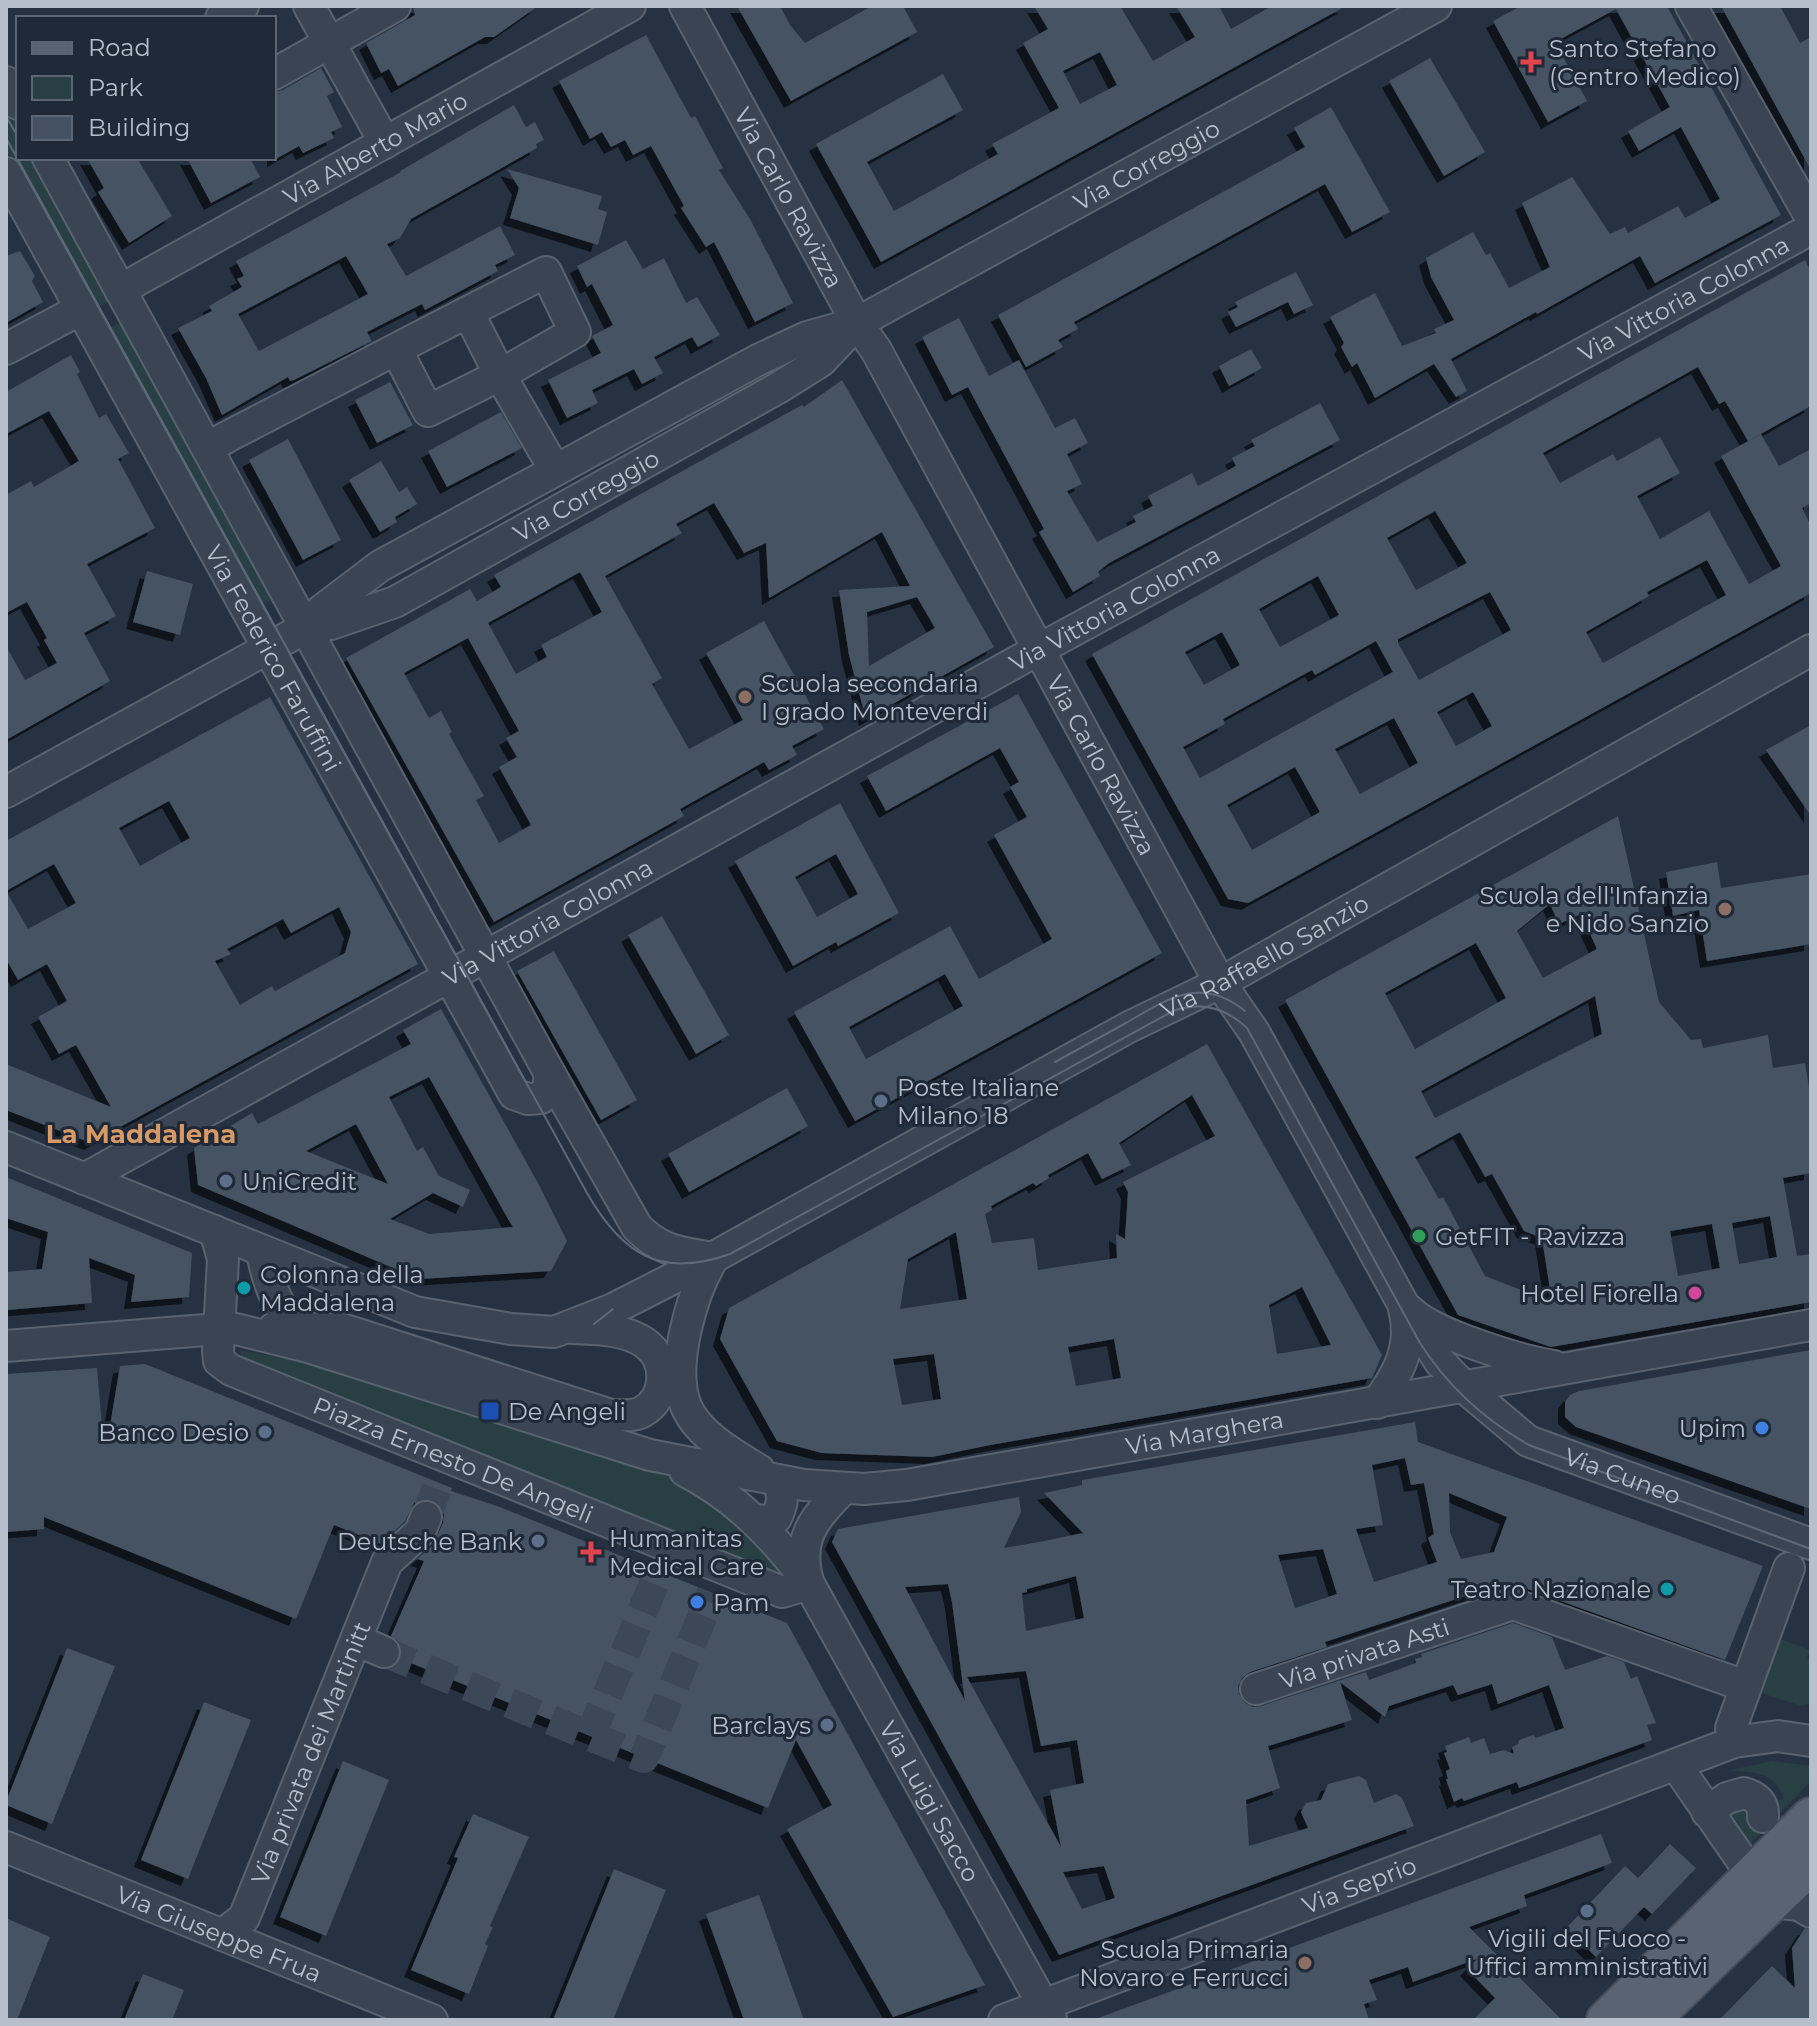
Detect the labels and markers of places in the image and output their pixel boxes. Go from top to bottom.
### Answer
place label: Santo Stefano (Centro Medico) [1549,34,1741,91]
marker: Santo Stefano (Centro Medico) [1520,51,1542,73]
place label: Scuola secondaria I grado Monteverdi [761,669,988,726]
marker: Scuola secondaria I grado Monteverdi [736,688,754,706]
place label: Scuola dell'Infanzia e Nido Sanzio [1479,881,1709,938]
marker: Scuola dell'Infanzia e Nido Sanzio [1716,900,1734,918]
place label: Poste Italiane Milano 18 [897,1073,1059,1130]
marker: Poste Italiane Milano 18 [872,1092,890,1110]
place label: UniCredit [242,1167,357,1196]
marker: UniCredit [217,1172,235,1190]
place label: GetFIT - Ravizza [1435,1222,1625,1251]
marker: GetFIT - Ravizza [1410,1227,1428,1245]
place label: Colonna della Maddalena [260,1260,424,1317]
marker: Colonna della Maddalena [235,1279,253,1297]
place label: Hotel Fiorella [1520,1279,1679,1308]
marker: Hotel Fiorella [1686,1284,1704,1302]
place label: De Angeli [508,1397,626,1426]
marker: De Angeli [479,1400,501,1422]
place label: Upim [1679,1414,1746,1443]
place label: Banco Desio [98,1418,249,1447]
marker: Upim [1753,1419,1771,1437]
marker: Banco Desio [256,1423,274,1441]
place label: Humanitas Medical Care [609,1524,764,1581]
place label: Deutsche Bank [337,1527,523,1556]
marker: Deutsche Bank [529,1532,547,1550]
marker: Humanitas Medical Care [580,1541,602,1563]
place label: Teatro Nazionale [1451,1575,1651,1604]
marker: Teatro Nazionale [1658,1580,1676,1598]
place label: Pam [713,1588,770,1617]
marker: Pam [688,1593,706,1611]
place label: Barclays [711,1711,811,1740]
marker: Barclays [818,1716,836,1734]
marker: Vigili del Fuoco - Uffici amministrativi [1578,1902,1596,1920]
place label: Vigili del Fuoco - Uffici amministrativi [1466,1924,1708,1981]
place label: Scuola Primaria Novaro e Ferrucci [1079,1935,1289,1992]
marker: Scuola Primaria Novaro e Ferrucci [1296,1954,1314,1972]

